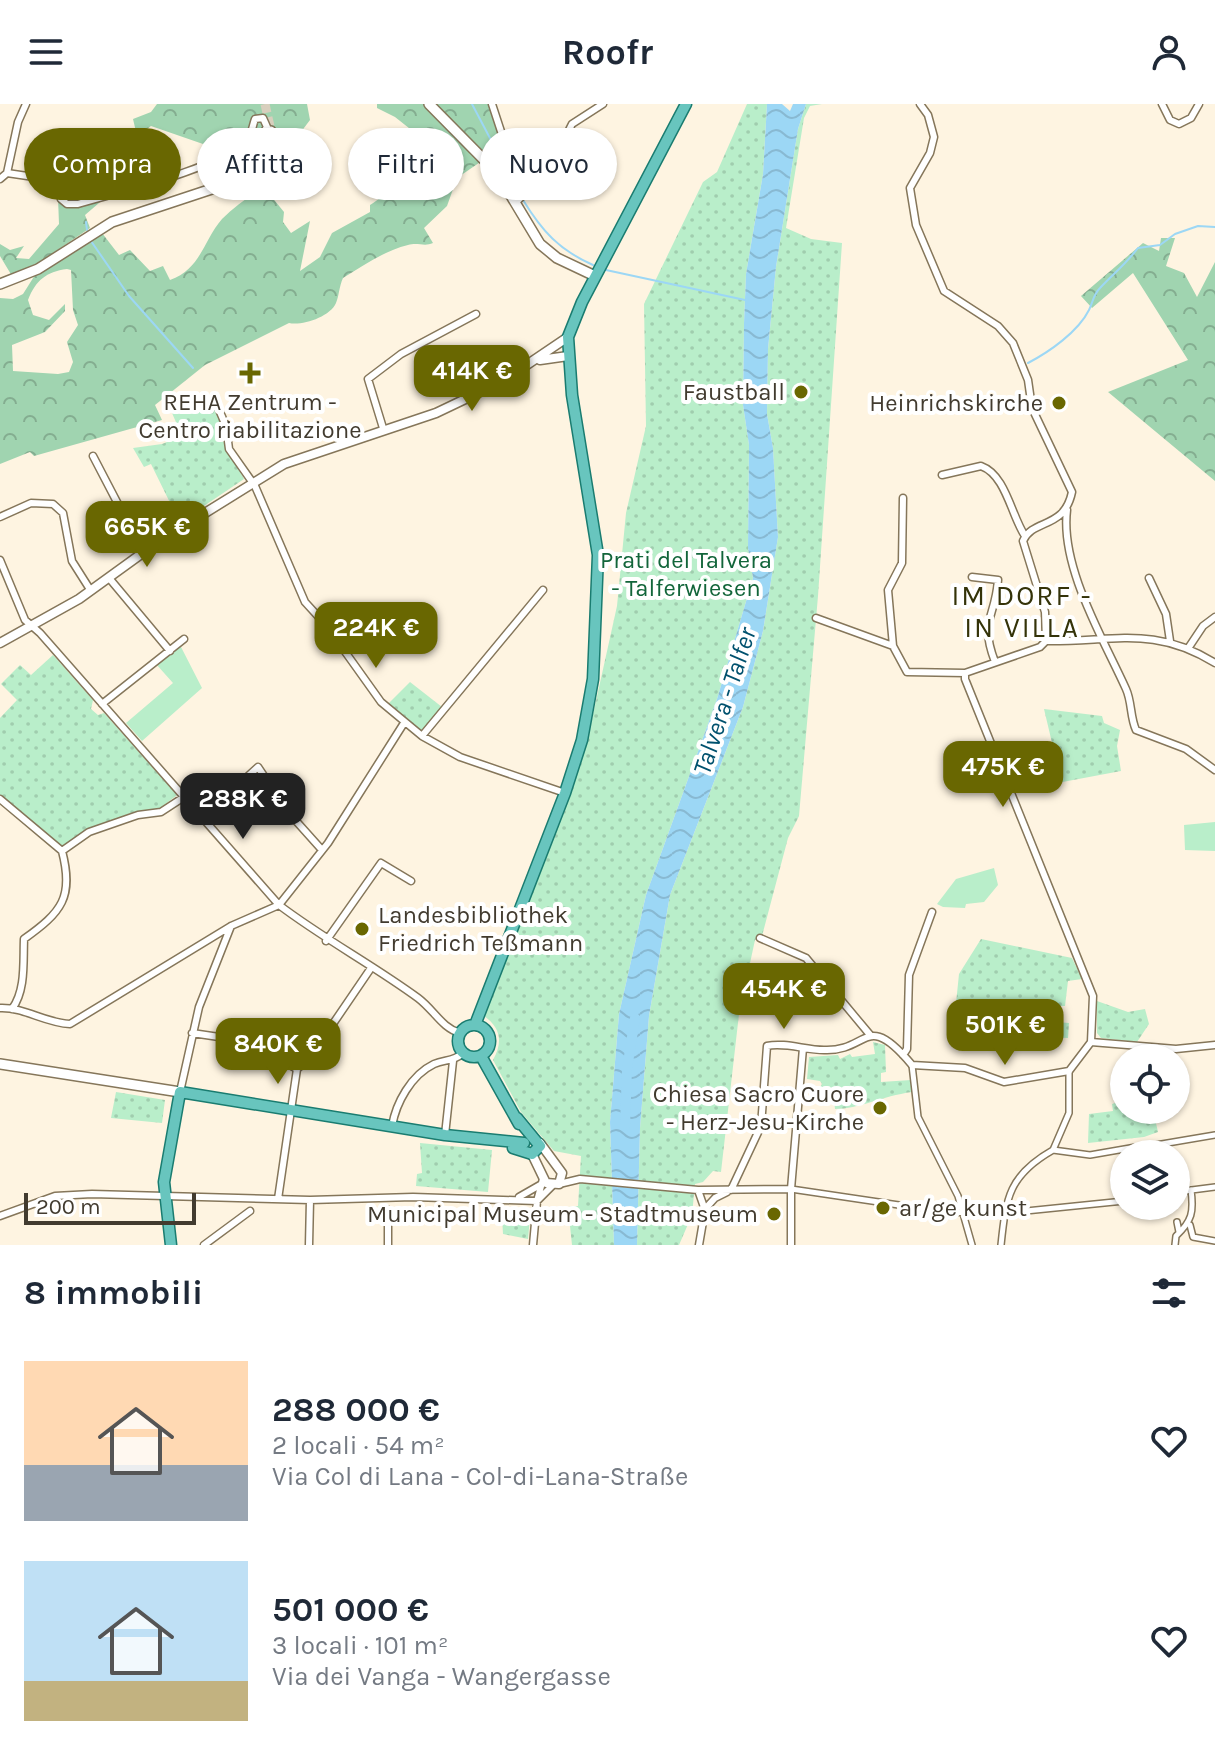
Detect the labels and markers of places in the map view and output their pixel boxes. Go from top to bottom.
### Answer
pin: 414K € [407,345,537,413]
marker: REHA Zentrum - Centro riabilitazione [239,362,261,384]
place label: Faustball [683,378,785,406]
marker: Faustball [792,383,810,401]
place label: REHA Zentrum - Centro riabilitazione [138,388,362,444]
place label: Heinrichskirche [869,389,1043,417]
marker: Heinrichskirche [1050,394,1068,412]
pin: 665K € [82,501,212,569]
pin: 224K € [311,602,441,670]
pin: 475K € [938,741,1068,809]
pin: 288K € [178,773,308,841]
place label: Landesbibliothek Friedrich Teßmann [378,901,583,957]
marker: Landesbibliothek Friedrich Teßmann [353,920,371,938]
pin: 454K € [719,963,849,1031]
pin: 501K € [940,999,1070,1067]
pin: 840K € [213,1018,343,1086]
place label: Chiesa Sacro Cuore - Herz-Jesu-Kirche [653,1080,864,1136]
marker: Chiesa Sacro Cuore - Herz-Jesu-Kirche [871,1099,889,1117]
place label: ar/ge kunst [899,1194,1027,1222]
marker: ar/ge kunst [874,1199,892,1217]
place label: Municipal Museum - Stadtmuseum [367,1200,758,1228]
marker: Municipal Museum - Stadtmuseum [765,1205,783,1223]

